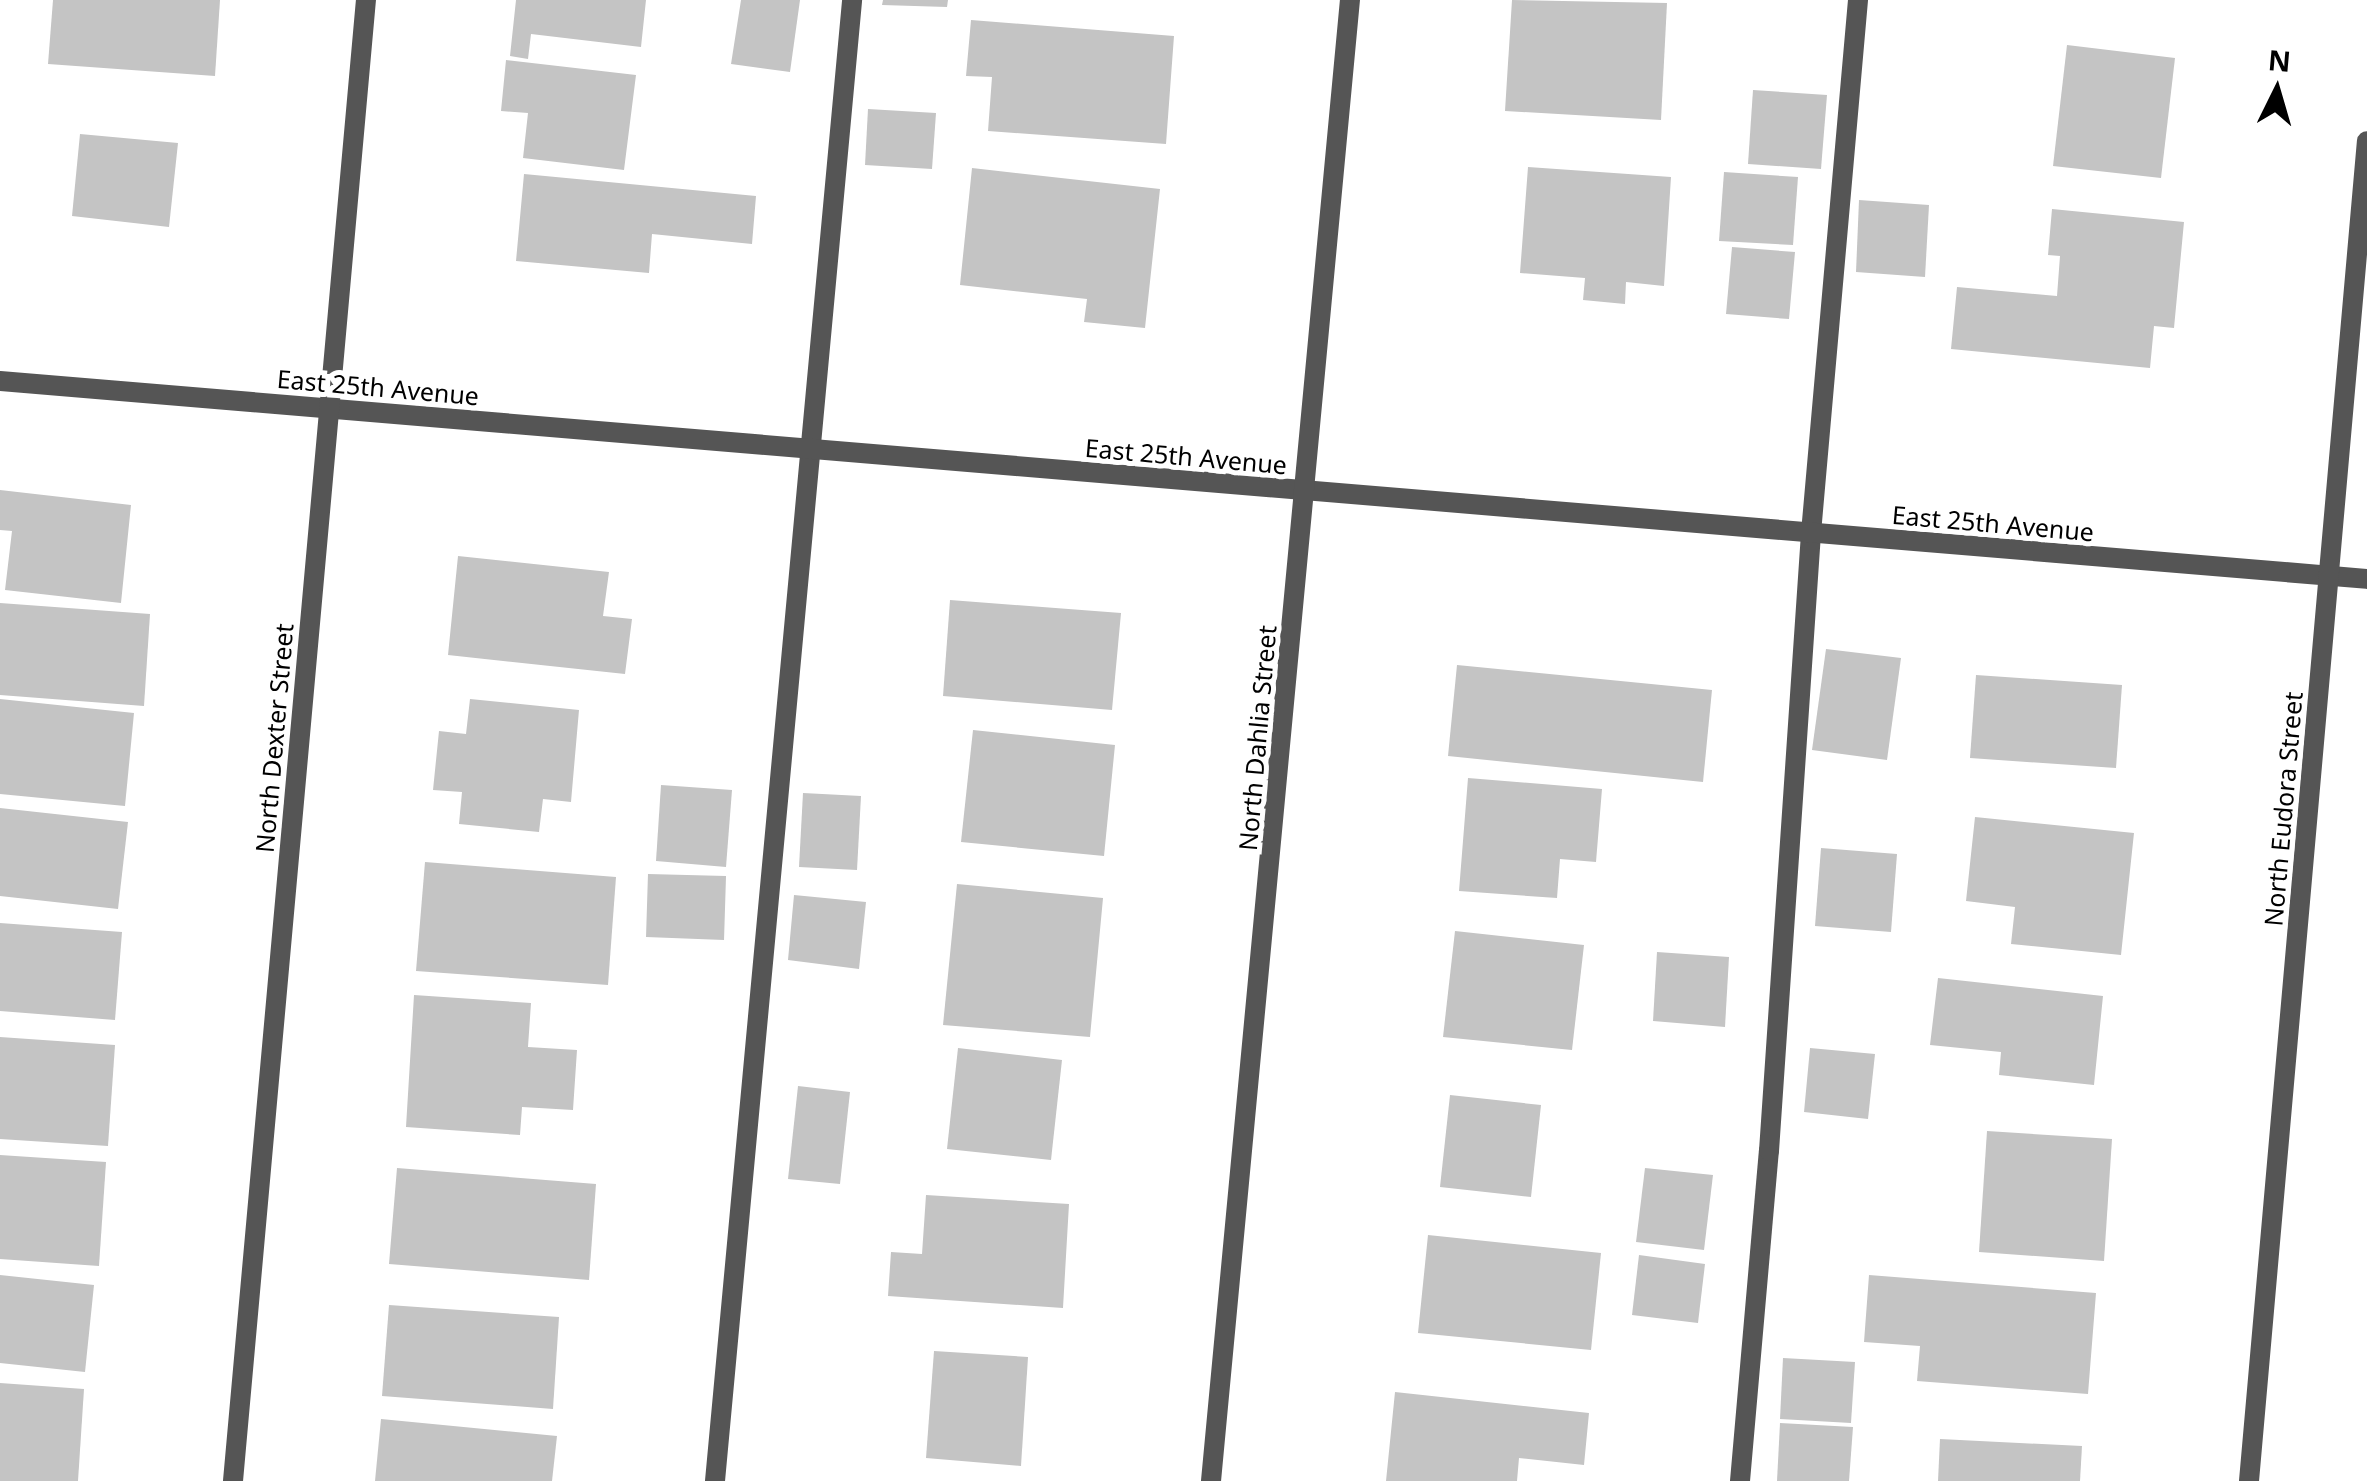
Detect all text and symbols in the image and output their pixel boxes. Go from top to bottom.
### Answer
north arrow [2227,40,2327,140]
text: N [2267,40,2293,80]
street label: East 25th Avenue [276,363,480,411]
street label: East 25th Avenue [1084,432,1288,480]
street label: East 25th Avenue [1891,499,2095,547]
street label: North Dexter Street [249,622,299,854]
street label: North Dahlia Street [1232,624,1282,852]
street label: North Eudora Street [2258,690,2308,928]

